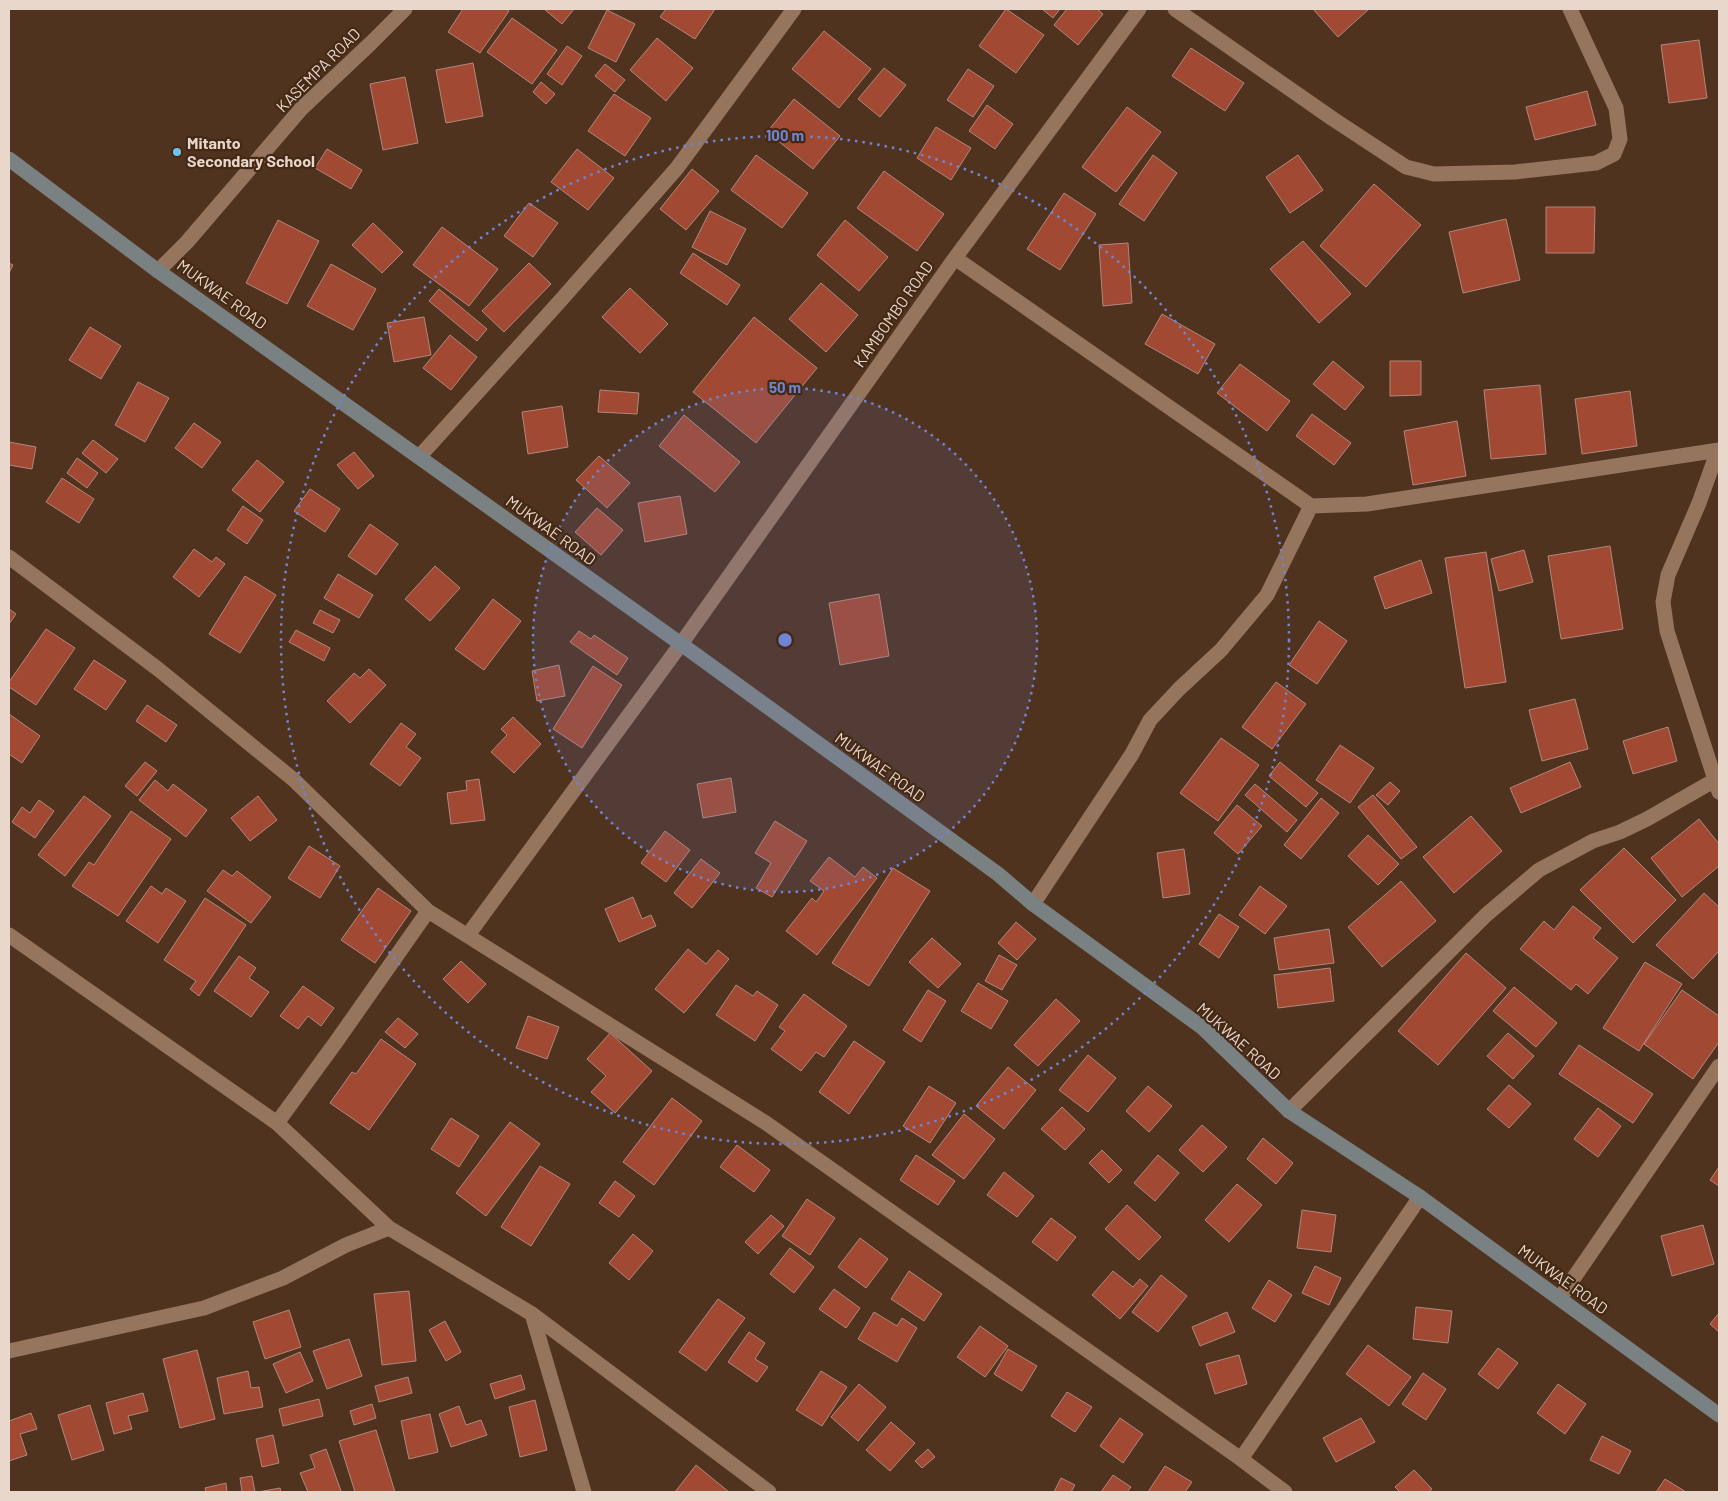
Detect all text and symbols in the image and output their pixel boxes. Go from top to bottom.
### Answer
street label: KASEMPA ROAD [272,24,364,116]
text: 100 m [766,126,804,144]
place label: Mitanto Secondary School [187,133,315,170]
marker: Mitanto Secondary School [171,146,183,158]
street label: MUKWAE ROAD [174,255,271,332]
street label: KAMBOMBO ROAD [849,257,936,370]
text: 50 m [769,378,801,396]
street label: MUKWAE ROAD [503,491,600,568]
centre of rings [776,631,794,649]
street label: MUKWAE ROAD [832,728,929,805]
street label: MUKWAE ROAD [1194,998,1285,1083]
street label: MUKWAE ROAD [1515,1240,1612,1317]

